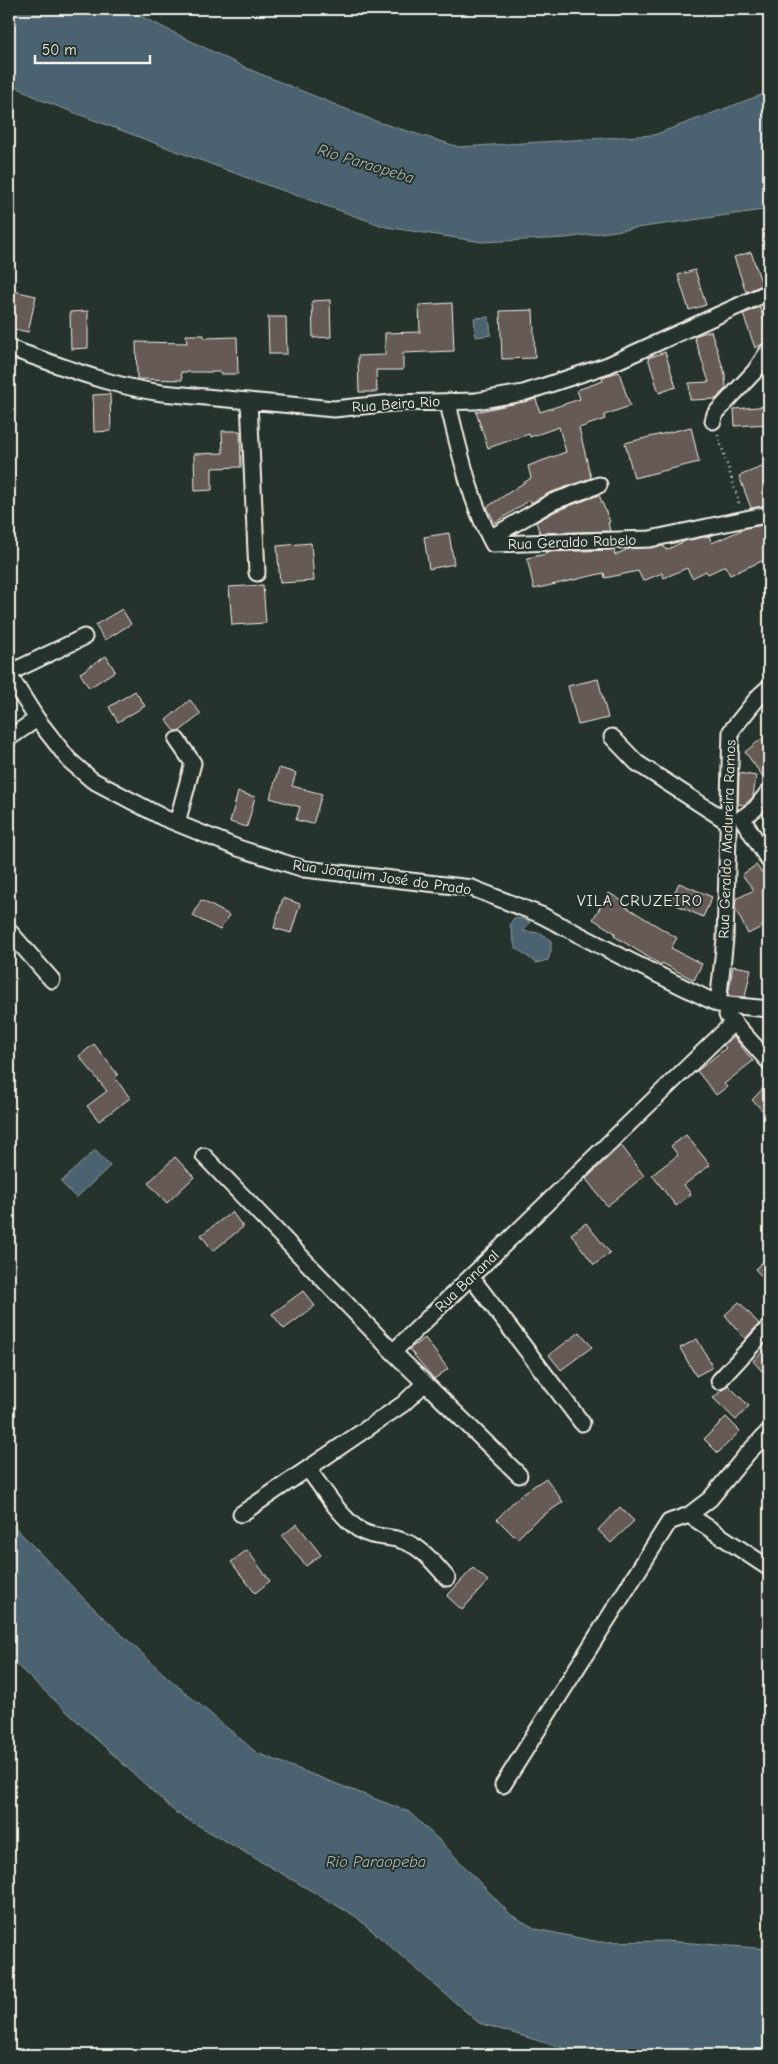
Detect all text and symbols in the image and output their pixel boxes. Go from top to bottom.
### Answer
scale bar [35,32,150,64]
text: 50 m [42,41,77,59]
water label: Rio Paraopeba [315,141,416,187]
street label: Rua Beira Rio [351,392,441,416]
street label: Rua Geraldo Rabelo [507,531,637,553]
street label: Rua Geraldo Madureira Ramos [715,739,739,939]
street label: Rua Joaquim José do Prado [292,856,472,898]
district label: VILA CRUZEIRO [577,892,703,910]
street label: Rua Bananal [431,1246,503,1316]
water label: Rio Paraopeba [326,1853,426,1871]

